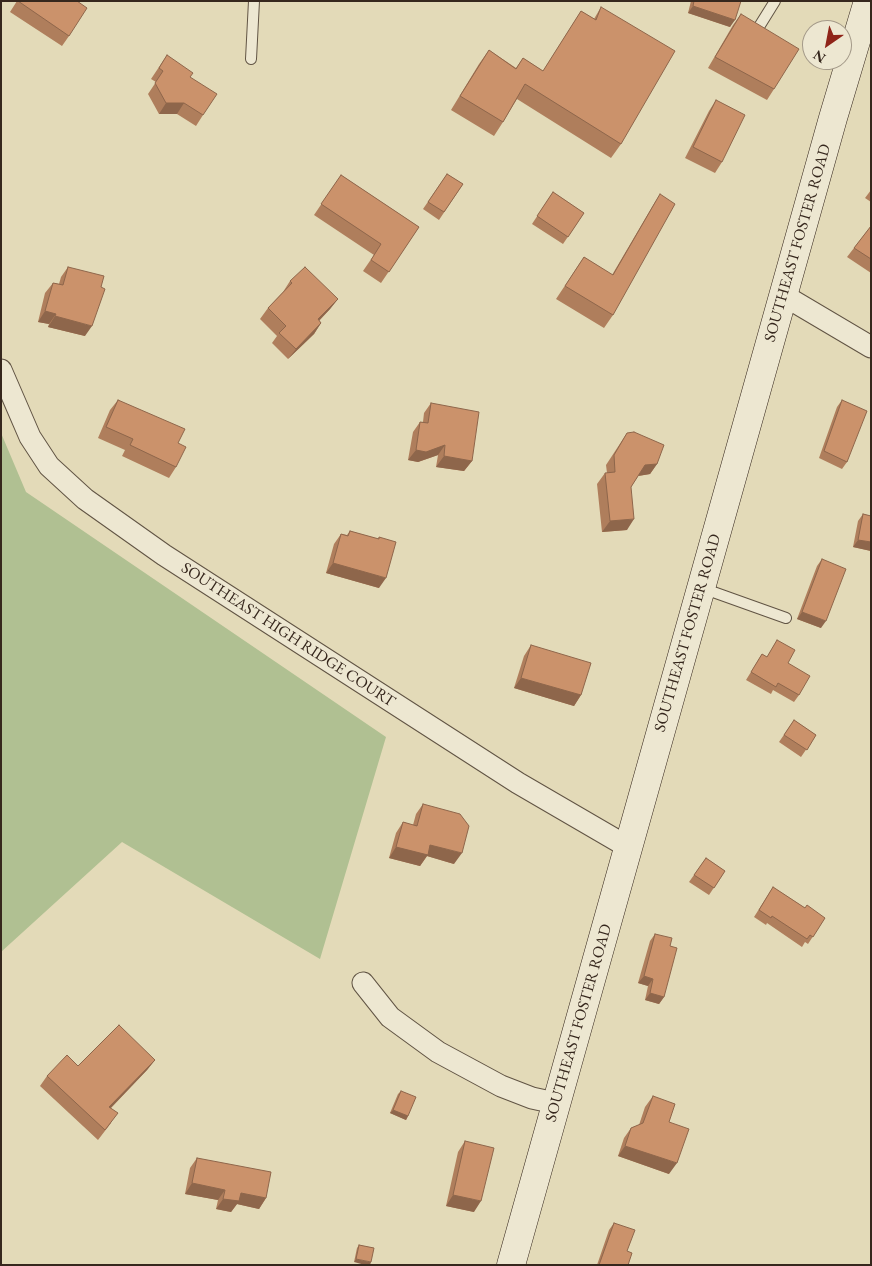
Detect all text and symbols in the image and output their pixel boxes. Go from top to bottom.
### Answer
north arrow [802,20,852,70]
text: N [810,46,829,67]
street label: SOUTHEAST FOSTER ROAD [761,142,835,344]
street label: SOUTHEAST FOSTER ROAD [651,532,725,734]
street label: SOUTHEAST HIGH RIDGE COURT [177,558,399,712]
street label: SOUTHEAST FOSTER ROAD [542,922,616,1124]

